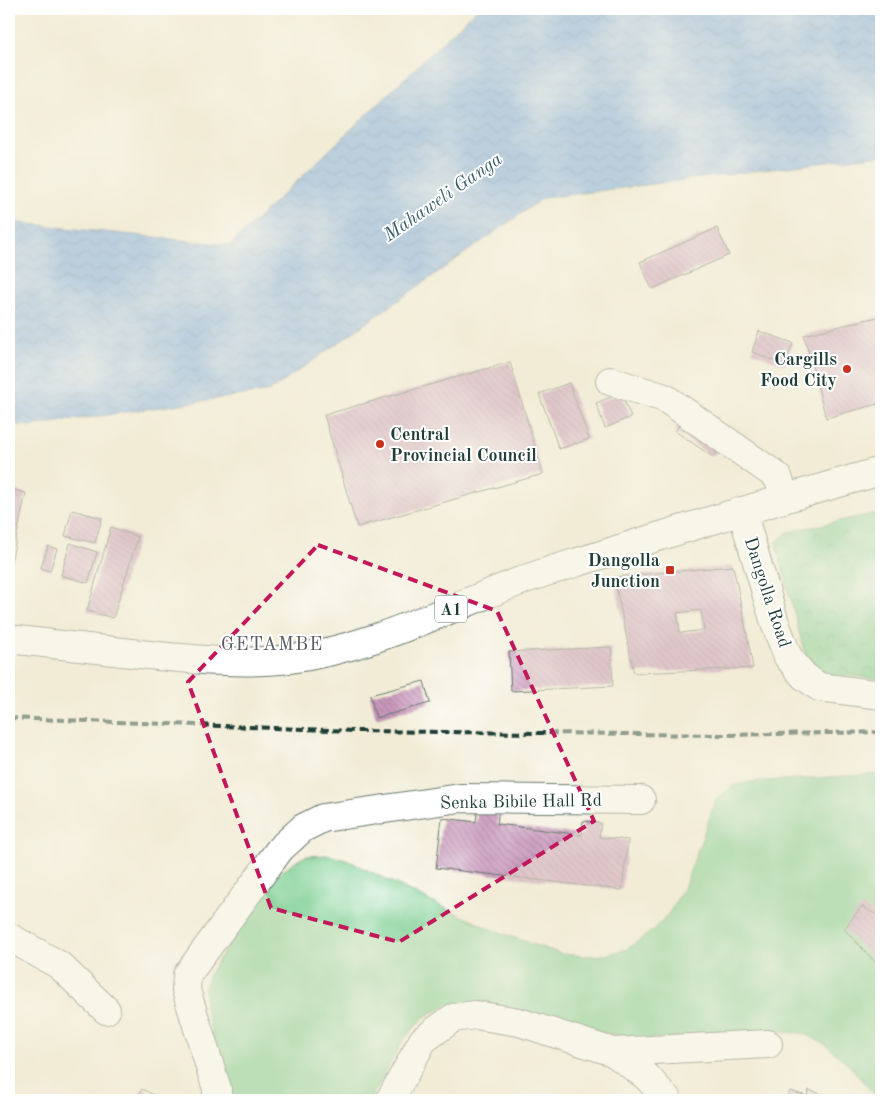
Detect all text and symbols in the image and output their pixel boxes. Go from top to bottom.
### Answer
water label: Mahaweli Ganga [380,150,506,247]
place label: Cargills Food City [760,351,837,390]
marker: Cargills Food City [841,363,853,375]
place label: Central Provincial Council [390,426,537,465]
marker: Central Provincial Council [374,438,386,450]
street label: Dangolla Road [741,535,793,650]
place label: Dangolla Junction [587,552,660,591]
marker: Dangolla Junction [664,564,676,576]
road number: A1 [435,596,467,622]
district label: GETAMBE [221,636,323,655]
street label: Senka Bibile Hall Rd [440,792,602,812]

